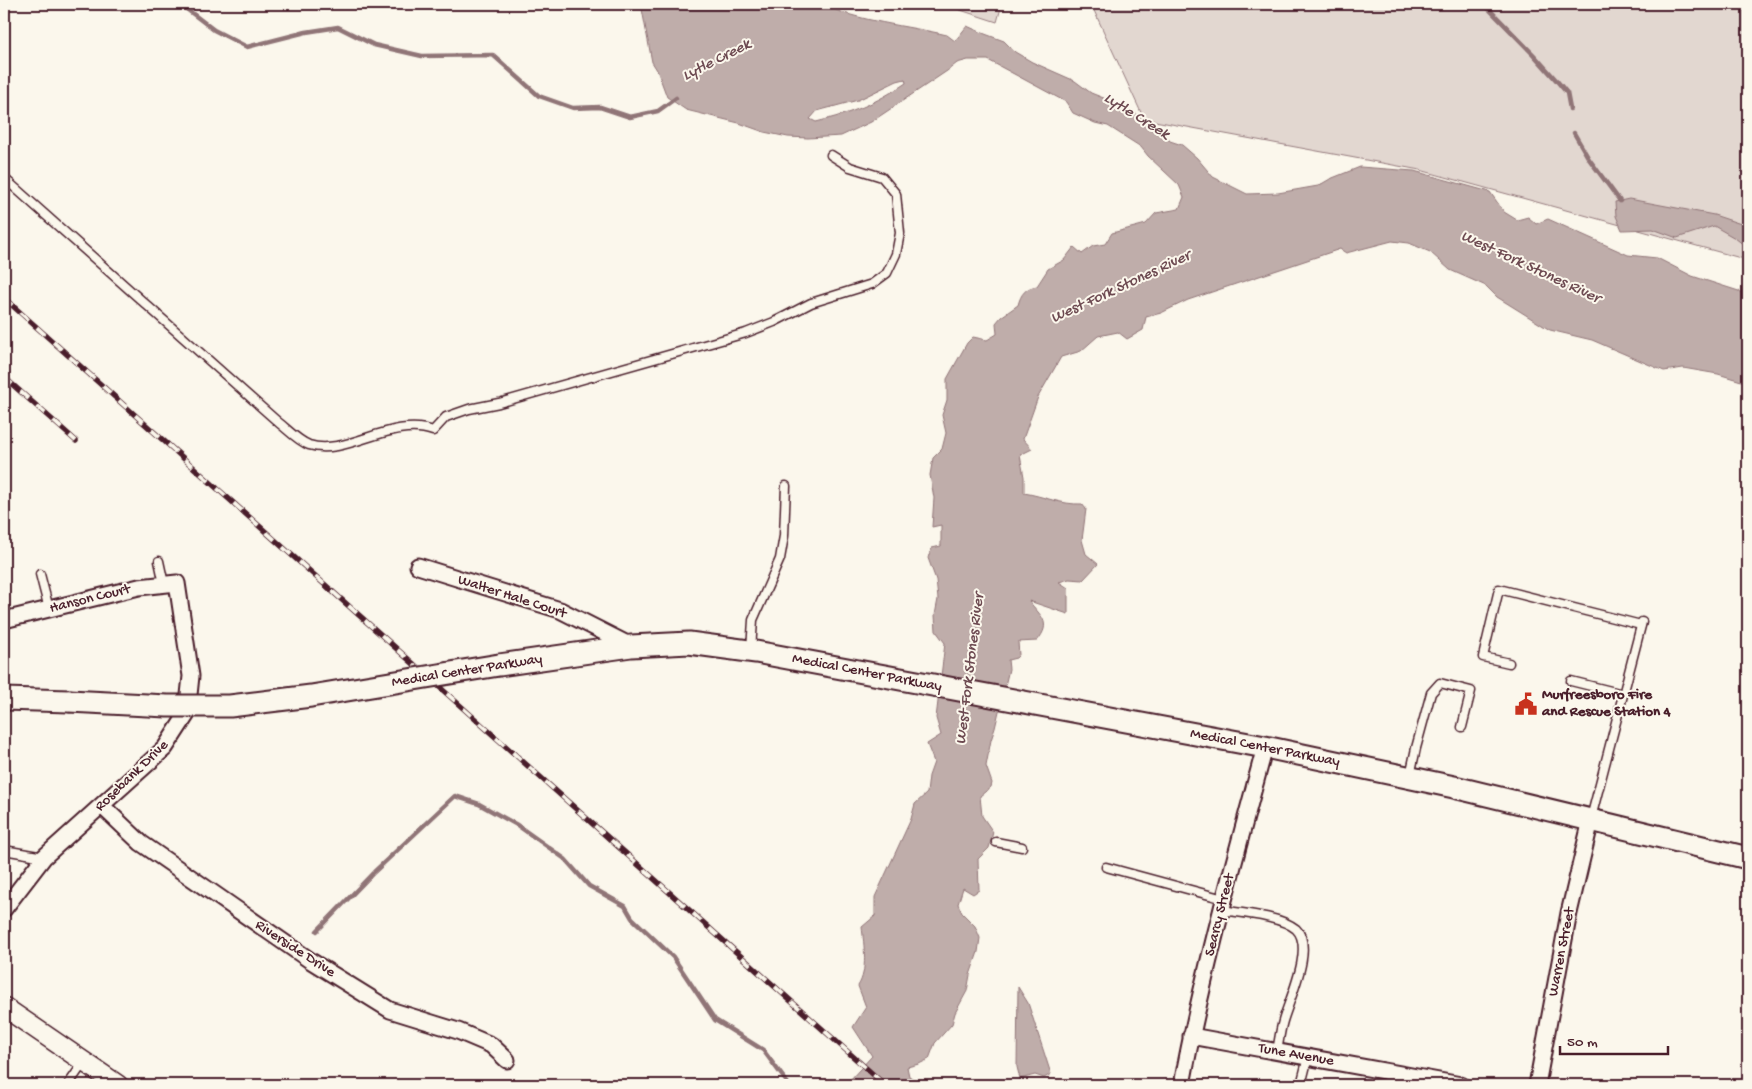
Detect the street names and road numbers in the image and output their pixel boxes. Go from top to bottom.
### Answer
street label: Walter Hale Court [455,571,570,624]
street label: Hanson Court [48,580,134,618]
street label: Medical Center Parkway [390,650,544,692]
street label: Medical Center Parkway [791,650,944,696]
street label: Medical Center Parkway [1189,725,1342,771]
street label: Rosebank Drive [92,736,173,816]
street label: Searcy Street [1201,870,1239,958]
street label: Warren Street [1545,904,1580,998]
street label: Riverside Drive [251,916,339,982]
street label: Tune Avenue [1256,1039,1335,1071]

